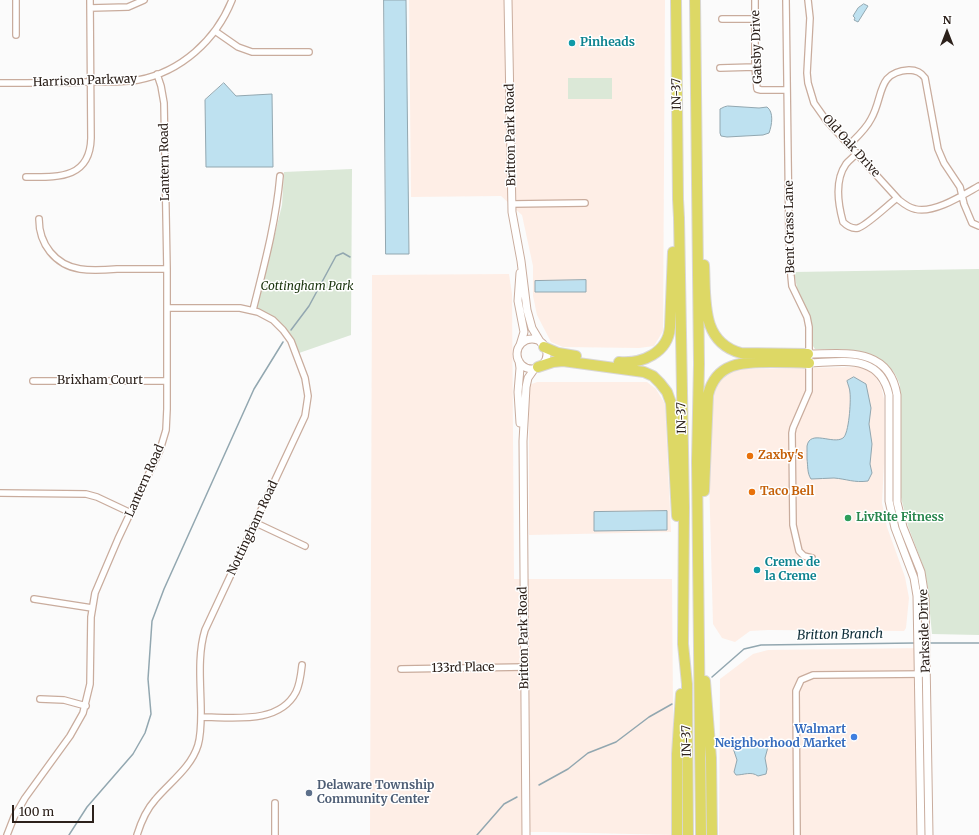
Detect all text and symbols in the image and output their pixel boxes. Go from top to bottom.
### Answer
street label: Gatsby Drive [749,10,765,84]
north arrow [927,12,967,52]
text: N [943,13,951,27]
place label: Pinheads [580,36,635,50]
marker: Pinheads [567,38,577,48]
street label: Harrison Parkway [33,72,137,90]
street label: IN-37 [670,78,684,110]
street label: Britton Park Road [503,83,519,187]
street label: Old Oak Drive [819,112,883,180]
street label: Lantern Road [157,123,173,201]
street label: Bent Grass Lane [782,180,798,274]
park label: Cottingham Park [260,280,354,294]
street label: Brixham Court [57,374,143,388]
street label: IN-37 [675,402,689,434]
street label: Lantern Road [123,442,167,520]
place label: Zaxby's [758,449,804,463]
marker: Zaxby's [745,451,755,461]
street label: Nottingham Road [225,478,281,578]
place label: Taco Bell [760,485,814,499]
marker: Taco Bell [747,487,757,497]
place label: LivRite Fitness [856,511,944,525]
marker: LivRite Fitness [843,513,853,523]
place label: Creme de la Creme [765,556,820,584]
marker: Creme de la Creme [752,565,762,575]
street label: Britton Park Road [516,586,532,690]
street label: Parkside Drive [916,589,934,673]
water label: Britton Branch [797,626,883,644]
street label: 133rd Place [431,660,495,676]
place label: Walmart Neighborhood Market [715,723,846,751]
street label: IN-37 [680,725,694,757]
marker: Walmart Neighborhood Market [849,732,859,742]
place label: Delaware Township Community Center [317,779,434,807]
marker: Delaware Township Community Center [304,788,314,798]
scale bar [14,797,96,823]
text: 100 m [19,804,54,819]

